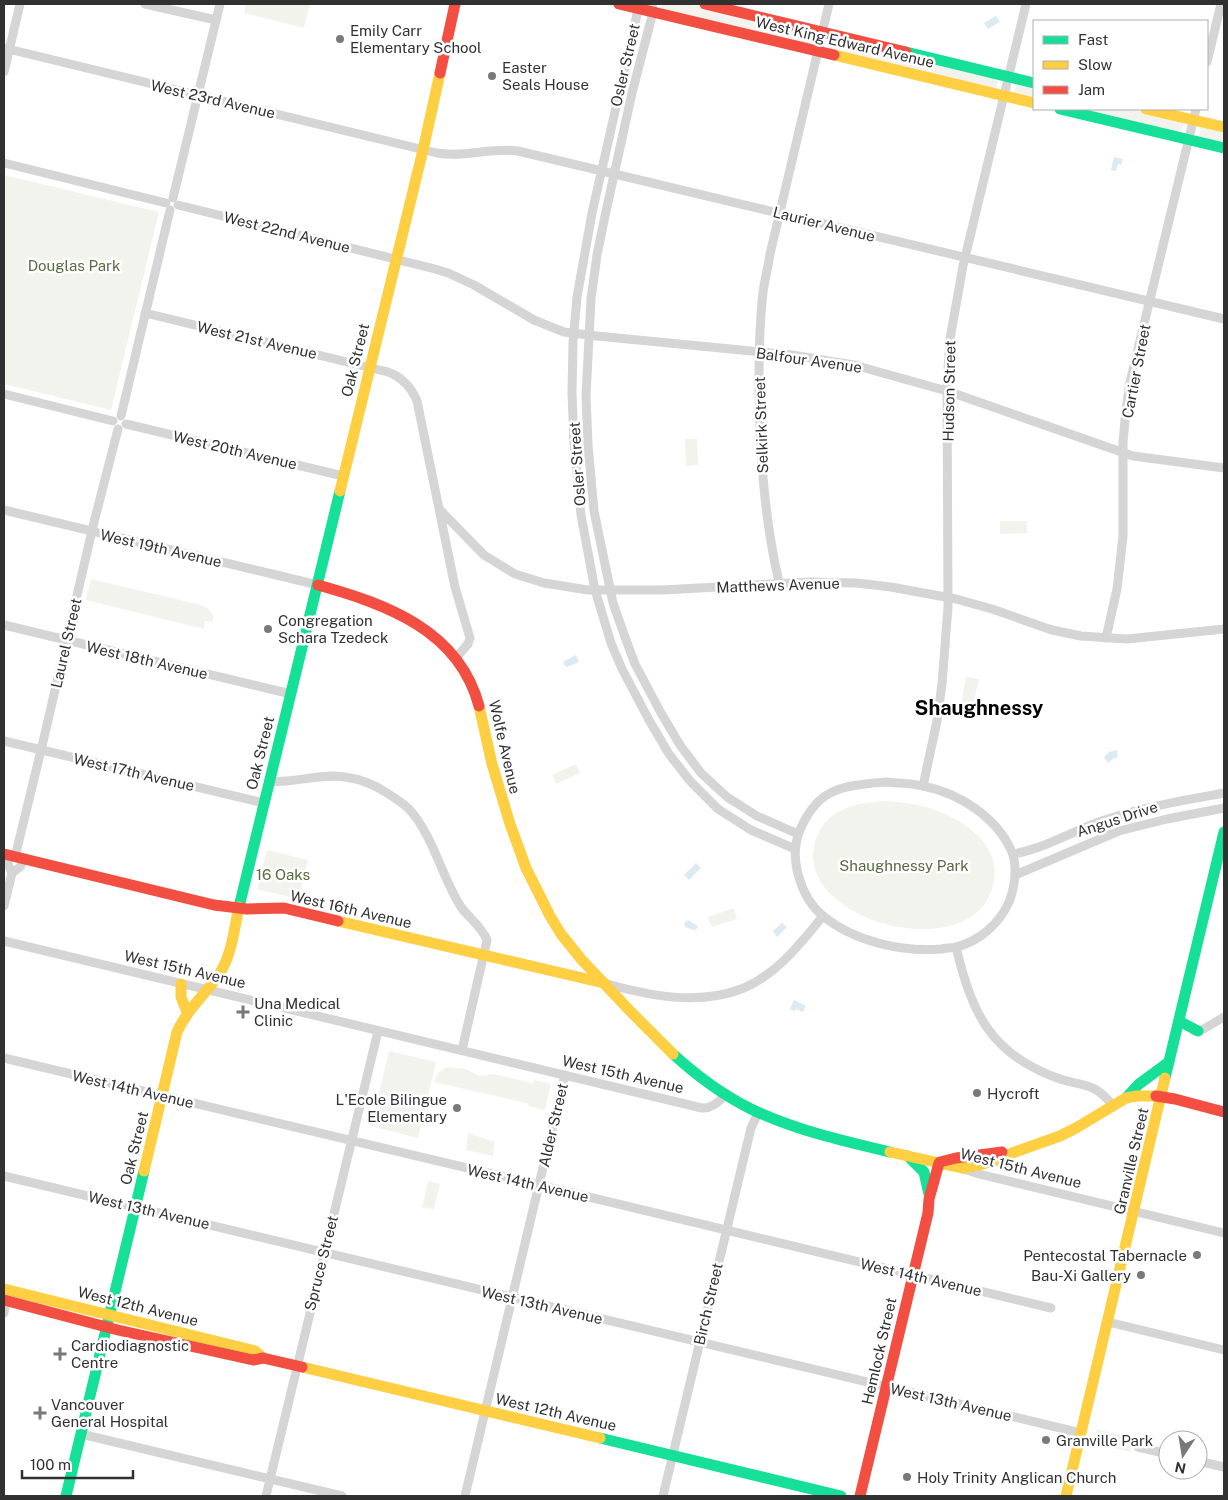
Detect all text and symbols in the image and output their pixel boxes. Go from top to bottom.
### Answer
street label: West King Edward Avenue [754,13,936,71]
legend [1033,20,1208,110]
place label: Emily Carr Elementary School [350,22,482,56]
street label: Osler Street [607,22,643,108]
text: Fast [1078,31,1108,48]
marker: Emily Carr Elementary School [334,33,346,45]
text: Slow [1078,56,1113,73]
place label: Easter Seals House [502,59,589,93]
marker: Easter Seals House [486,70,498,82]
street label: West 23rd Avenue [149,76,277,122]
text: Jam [1078,81,1105,98]
street label: Laurier Avenue [771,203,877,245]
street label: West 22nd Avenue [222,208,352,256]
park label: Douglas Park [28,257,120,274]
street label: West 21st Avenue [195,318,319,362]
street label: Oak Street [338,321,372,398]
street label: Cartier Street [1119,322,1153,420]
street label: Hudson Street [940,340,958,442]
street label: Balfour Avenue [755,344,863,376]
street label: Selkirk Street [751,376,771,474]
street label: Osler Street [566,421,588,507]
street label: West 20th Avenue [171,427,299,473]
street label: West 19th Avenue [99,526,223,570]
street label: Matthews Avenue [716,574,840,596]
street label: Laurel Street [47,596,85,690]
place label: Congregation Schara Tzedeck [278,612,388,646]
marker: Congregation Schara Tzedeck [262,623,274,635]
street label: West 18th Avenue [84,638,210,682]
district label: Shaughnessy [915,696,1043,720]
street label: Wolfe Avenue [486,698,524,796]
street label: Oak Street [243,714,277,791]
street label: West 17th Avenue [72,750,196,794]
street label: Angus Drive [1074,798,1160,840]
park label: Shaughnessy Park [839,857,969,874]
park label: 16 Oaks [256,866,310,883]
street label: West 16th Avenue [289,887,413,931]
street label: West 15th Avenue [123,947,247,991]
place label: Una Medical Clinic [254,995,340,1029]
marker: Una Medical Clinic [236,1005,250,1019]
street label: West 15th Avenue [561,1052,685,1096]
street label: West 14th Avenue [71,1067,195,1111]
street label: Alder Street [535,1081,571,1169]
place label: Hycroft [987,1085,1040,1102]
marker: Hycroft [971,1087,983,1099]
place label: L'Ecole Bilingue Elementary [335,1091,447,1125]
marker: L'Ecole Bilingue Elementary [451,1102,463,1114]
street label: Granville Street [1110,1106,1152,1216]
street label: Oak Street [117,1109,151,1186]
street label: West 15th Avenue [959,1145,1083,1191]
street label: West 14th Avenue [466,1161,590,1205]
street label: West 13th Avenue [87,1188,211,1232]
street label: Spruce Street [301,1213,341,1312]
place label: Pentecostal Tabernacle [1023,1247,1187,1264]
marker: Pentecostal Tabernacle [1191,1249,1203,1261]
street label: West 14th Avenue [859,1255,983,1299]
street label: Birch Street [690,1261,726,1347]
place label: Bau-Xi Gallery [1031,1267,1131,1284]
marker: Bau-Xi Gallery [1135,1269,1147,1281]
street label: West 12th Avenue [76,1283,200,1329]
street label: West 13th Avenue [480,1283,604,1327]
street label: Hemlock Street [858,1296,900,1406]
place label: Cardiodiagnostic Centre [71,1337,189,1371]
marker: Cardiodiagnostic Centre [53,1347,67,1361]
street label: West 13th Avenue [889,1380,1013,1424]
street label: West 12th Avenue [494,1390,618,1434]
place label: Vancouver General Hospital [51,1396,168,1430]
marker: Vancouver General Hospital [33,1406,47,1420]
north arrow [1158,1430,1208,1480]
place label: Granville Park [1056,1432,1153,1449]
marker: Granville Park [1040,1434,1052,1446]
scale bar [22,1448,134,1480]
text: 100 m [30,1456,71,1473]
text: N [1173,1459,1187,1477]
place label: Holy Trinity Anglican Church [917,1469,1116,1486]
marker: Holy Trinity Anglican Church [901,1471,913,1483]

